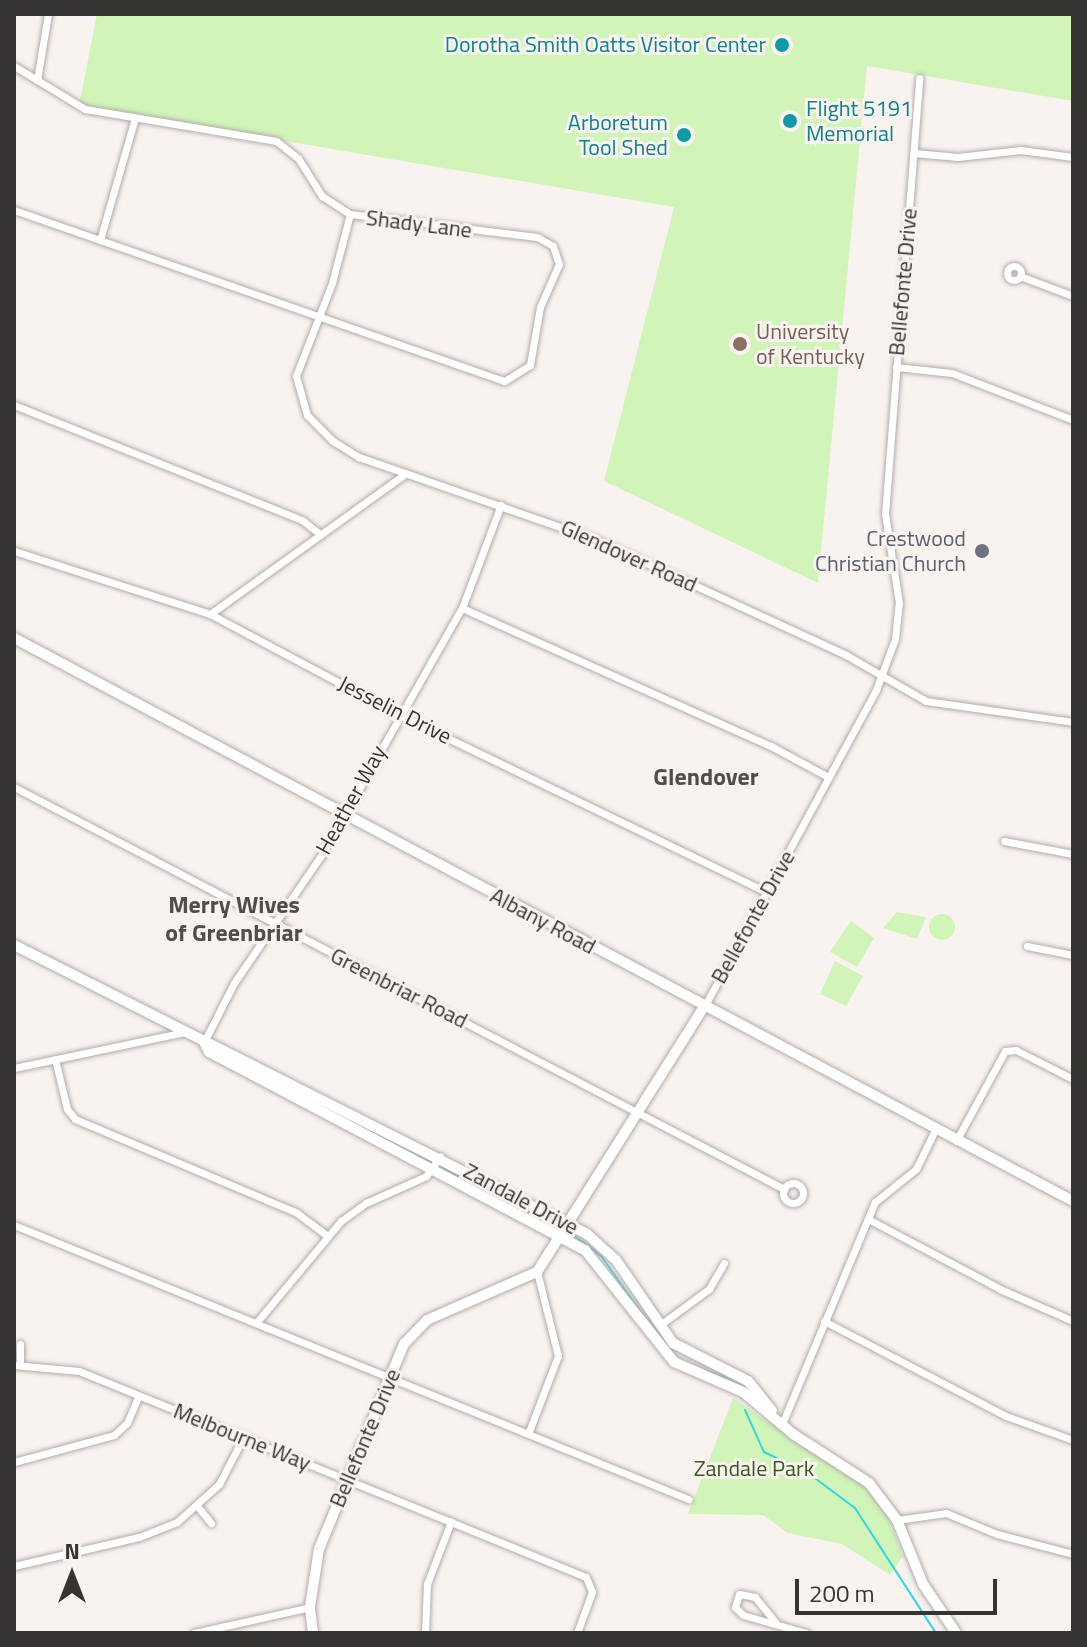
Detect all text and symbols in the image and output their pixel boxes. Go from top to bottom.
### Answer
place label: Dorotha Smith Oatts Visitor Center [445,32,766,58]
marker: Dorotha Smith Oatts Visitor Center [773,36,791,54]
place label: Flight 5191 Memorial [806,95,912,146]
place label: Arboretum Tool Shed [568,109,668,160]
marker: Flight 5191 Memorial [781,112,799,130]
marker: Arboretum Tool Shed [675,126,693,144]
street label: Shady Lane [365,204,473,244]
street label: Bellefonte Drive [883,207,923,357]
place label: University of Kentucky [756,318,865,370]
marker: University of Kentucky [731,335,749,353]
street label: Glendover Road [557,514,701,598]
place label: Crestwood Christian Church [815,525,966,576]
marker: Crestwood Christian Church [973,542,991,560]
street label: Jesselin Drive [334,670,456,750]
street label: Heather Way [310,741,392,859]
district label: Glendover [653,763,759,791]
street label: Bellefonte Drive [706,846,800,988]
street label: Albany Road [486,882,600,960]
district label: Merry Wives of Greenbriar [165,891,303,947]
street label: Greenbriar Road [326,942,472,1034]
street label: Zandale Drive [459,1158,583,1240]
street label: Bellefonte Drive [324,1365,406,1511]
street label: Melbourne Way [170,1398,314,1476]
park label: Zandale Park [694,1456,814,1482]
text: N [64,1534,80,1568]
north arrow [32,1535,112,1615]
scale bar [799,1563,1001,1613]
text: 200 m [809,1575,875,1611]

